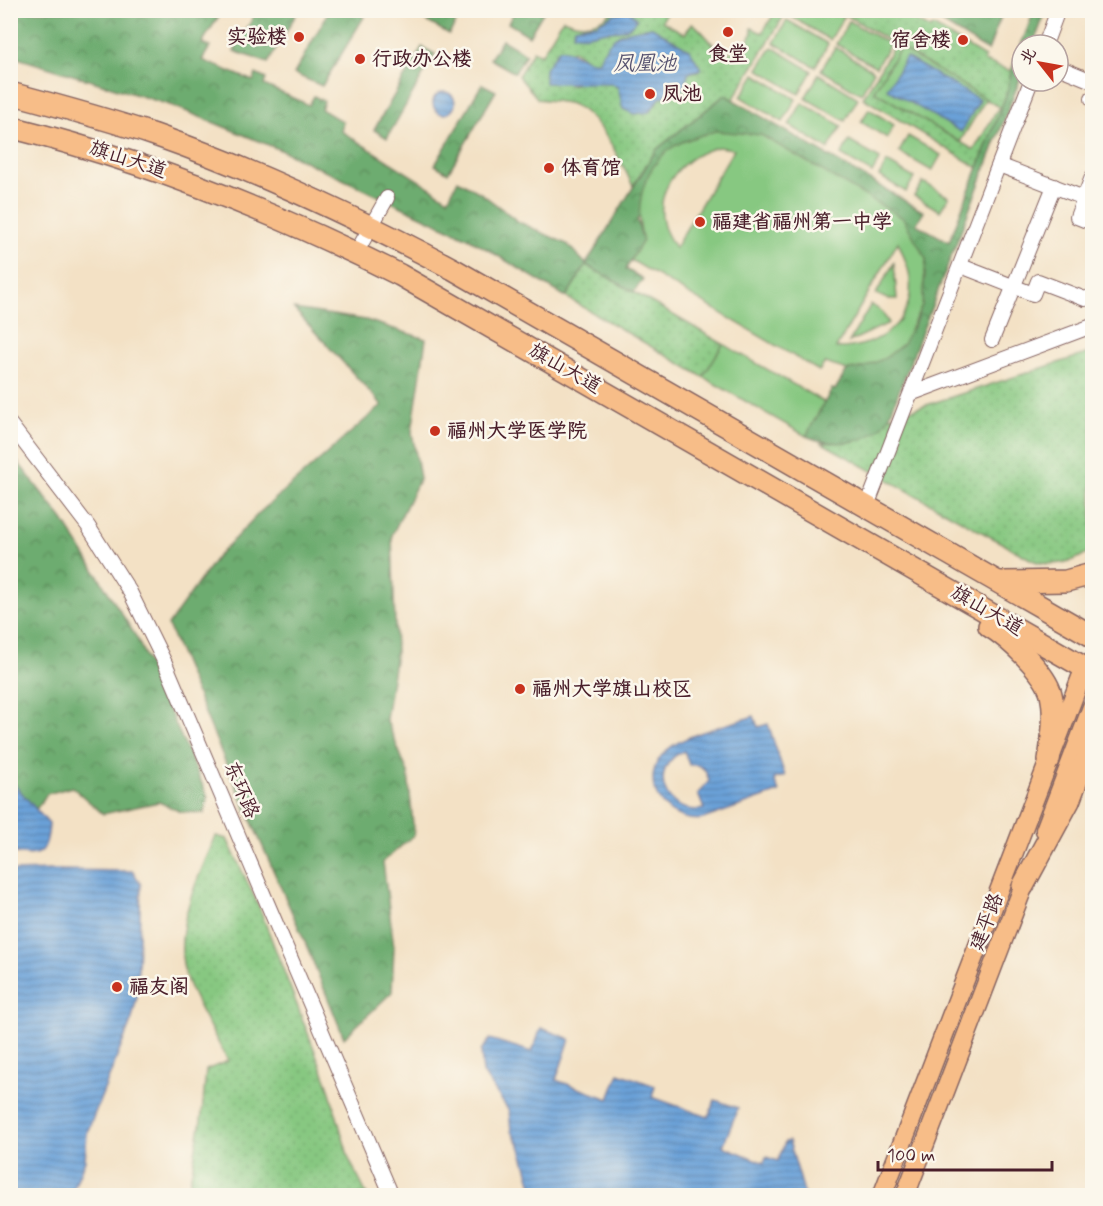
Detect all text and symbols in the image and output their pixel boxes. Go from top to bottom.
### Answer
place label: 实验楼 [227,24,287,51]
marker: 食堂 [721,25,735,39]
place label: 宿舍楼 [891,27,951,54]
marker: 实验楼 [292,30,306,44]
marker: 宿舍楼 [956,33,970,47]
north arrow [1010,33,1070,93]
place label: 食堂 [708,41,748,68]
text: 北 [1015,44,1042,68]
place label: 行政办公楼 [372,46,472,73]
water label: 凤凰池 [614,50,677,78]
marker: 行政办公楼 [353,52,367,66]
place label: 凤池 [662,81,702,108]
marker: 凤池 [643,87,657,101]
street label: 旗山大道 [86,135,170,185]
place label: 体育馆 [561,155,621,182]
marker: 体育馆 [542,161,556,175]
place label: 福建省福州第一中学 [712,209,892,236]
marker: 福建省福州第一中学 [693,215,707,229]
street label: 旗山大道 [524,337,606,401]
place label: 福州大学医学院 [447,418,587,445]
marker: 福州大学医学院 [428,424,442,438]
street label: 旗山大道 [946,579,1028,643]
place label: 福州大学旗山校区 [532,676,692,703]
marker: 福州大学旗山校区 [513,682,527,696]
street label: 东环路 [217,757,266,824]
street label: 建平路 [964,888,1011,955]
place label: 福友阁 [129,974,189,1001]
marker: 福友阁 [110,980,124,994]
scale bar [878,1134,1052,1172]
text: 100 m [887,1144,935,1168]

